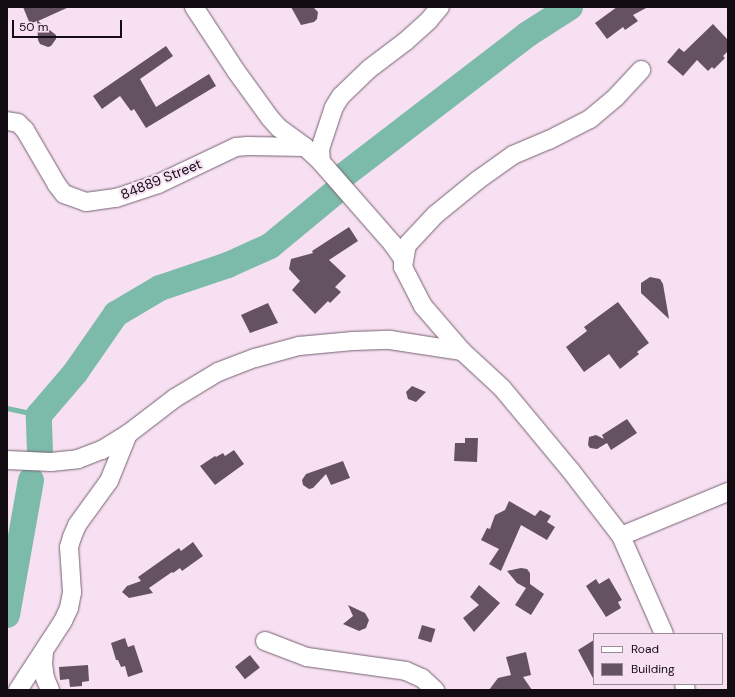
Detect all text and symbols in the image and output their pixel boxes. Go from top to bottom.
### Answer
scale bar [14,12,124,38]
text: 50 m [19,19,48,35]
street label: 84889 Street [118,155,204,203]
legend [593,633,723,685]
text: Road [631,641,659,657]
text: Building [631,661,675,677]

